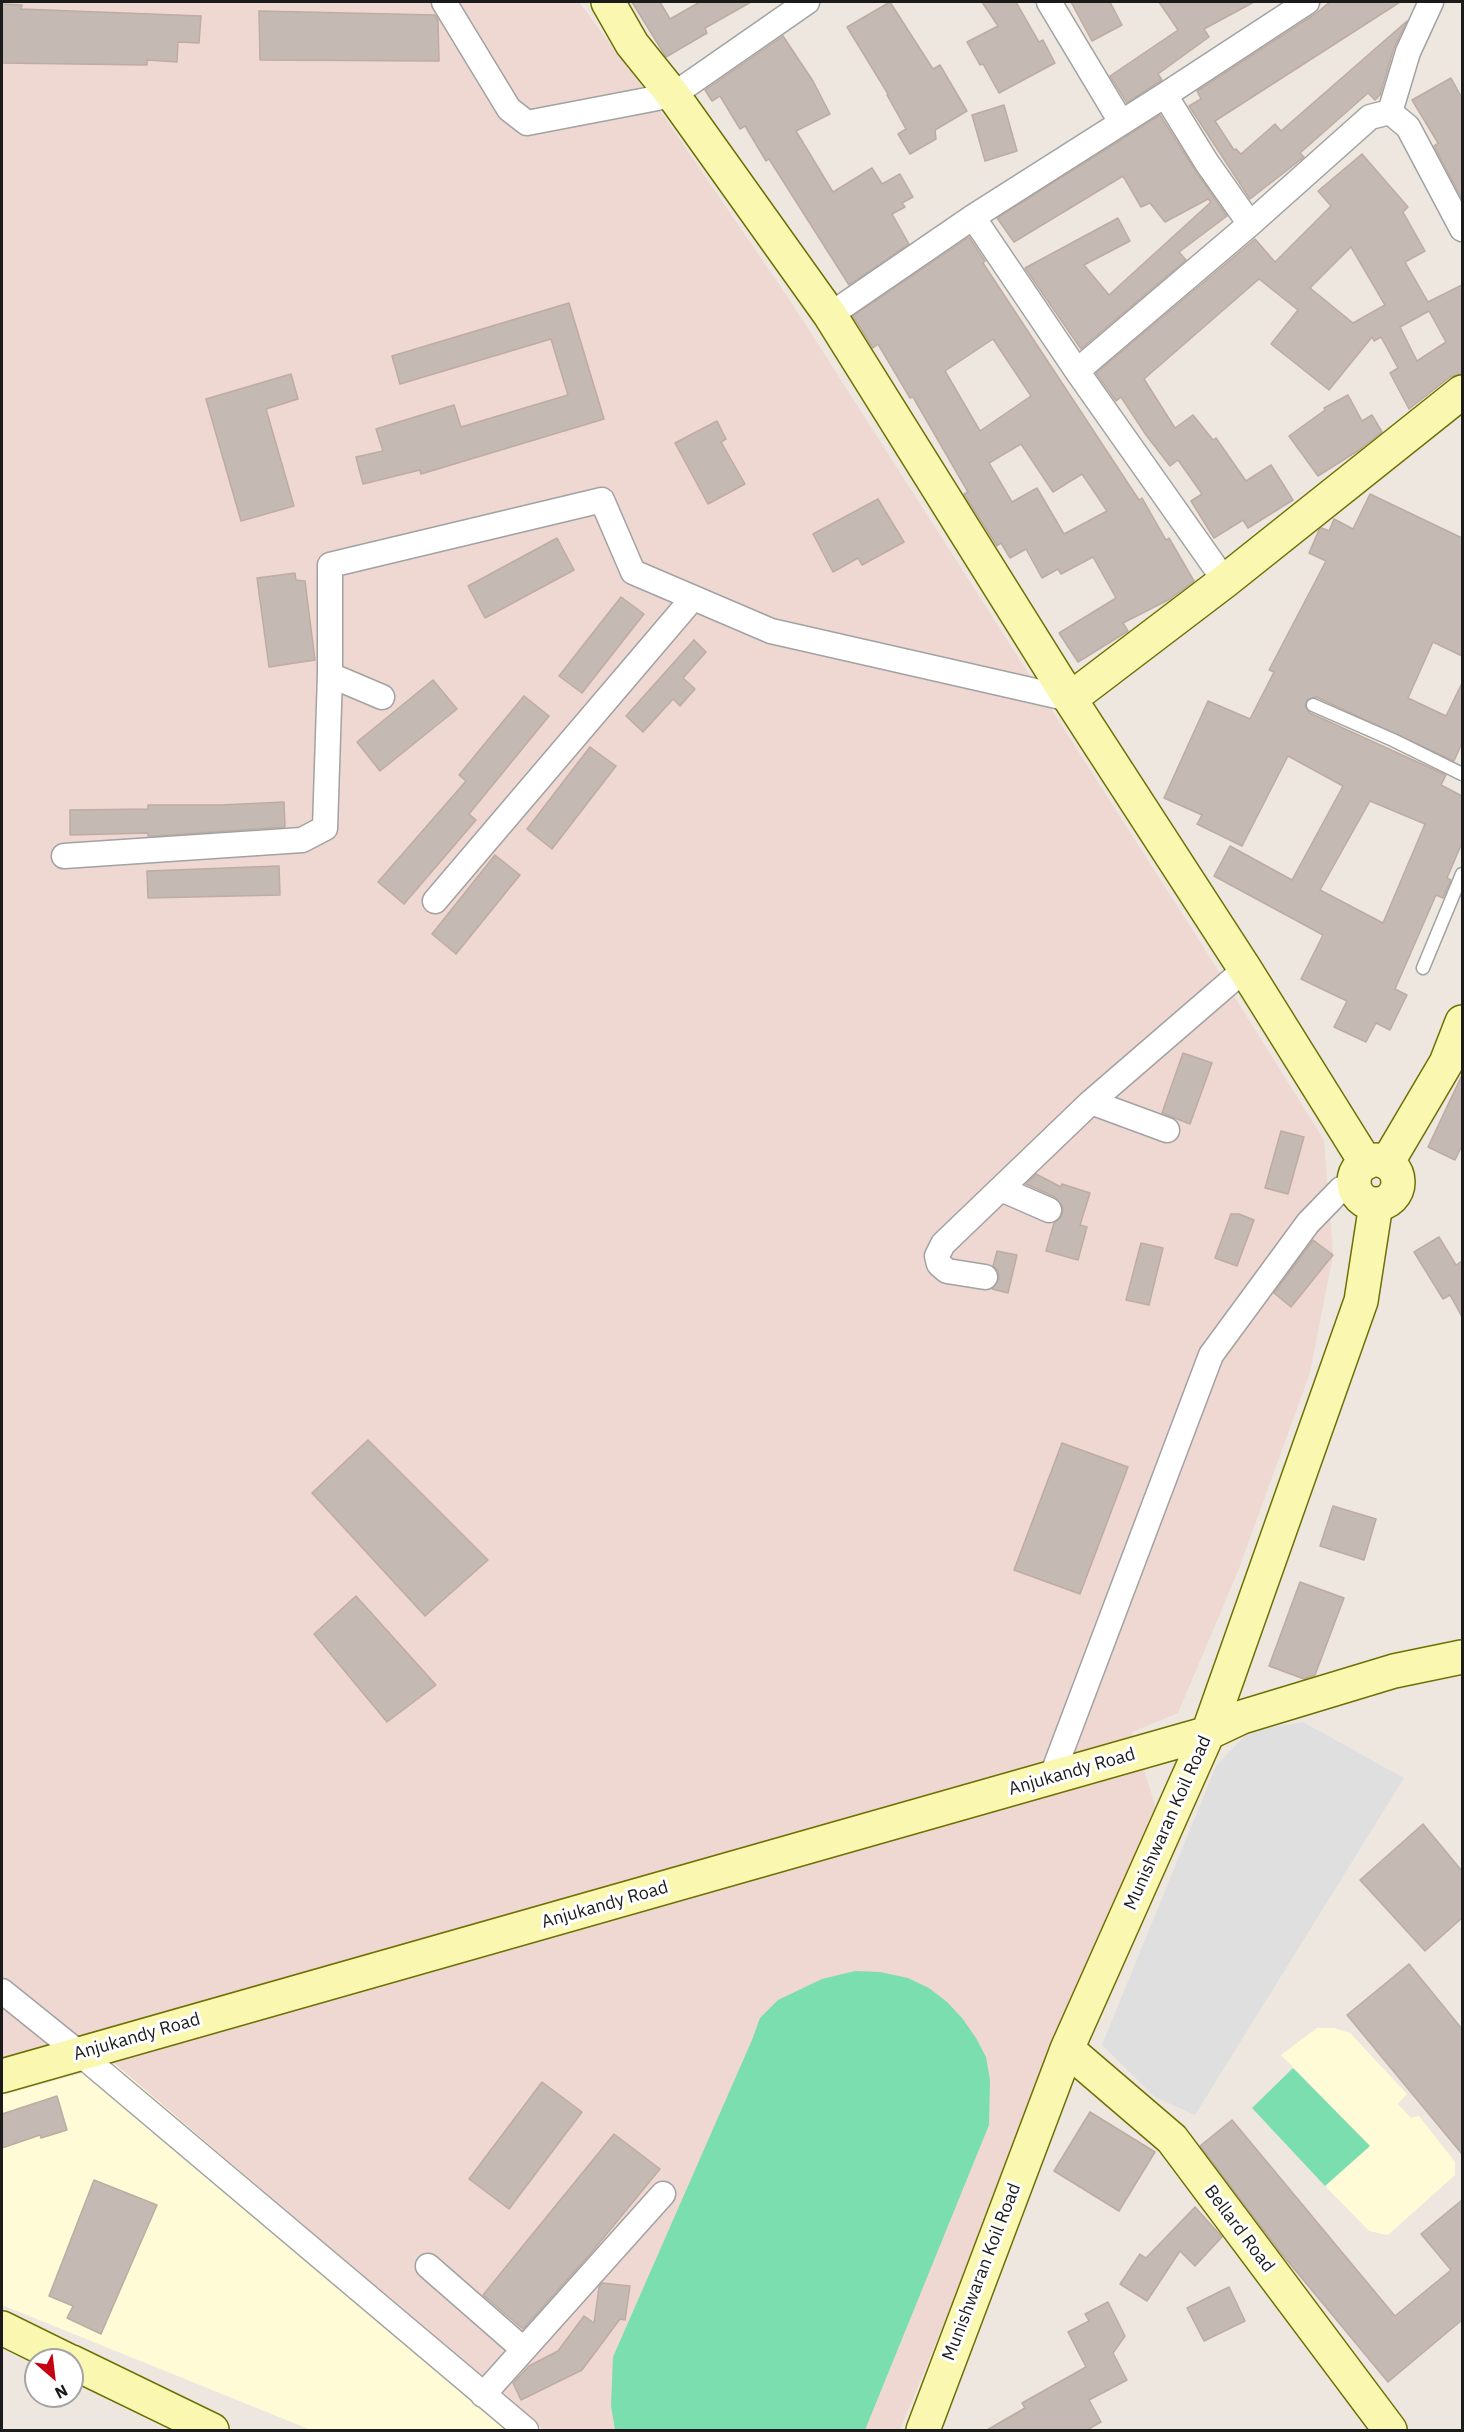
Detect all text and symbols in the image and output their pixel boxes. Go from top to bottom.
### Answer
street label: Munishwaran Koil Road [1120,1733,1216,1913]
street label: Anjukandy Road [1006,1744,1138,1800]
street label: Anjukandy Road [539,1877,671,1933]
street label: Anjukandy Road [71,2009,203,2065]
street label: Munishwaran Koil Road [938,2180,1026,2364]
street label: Bellard Road [1199,2181,1279,2277]
north arrow [24,2348,84,2408]
text: N [52,2381,71,2404]

